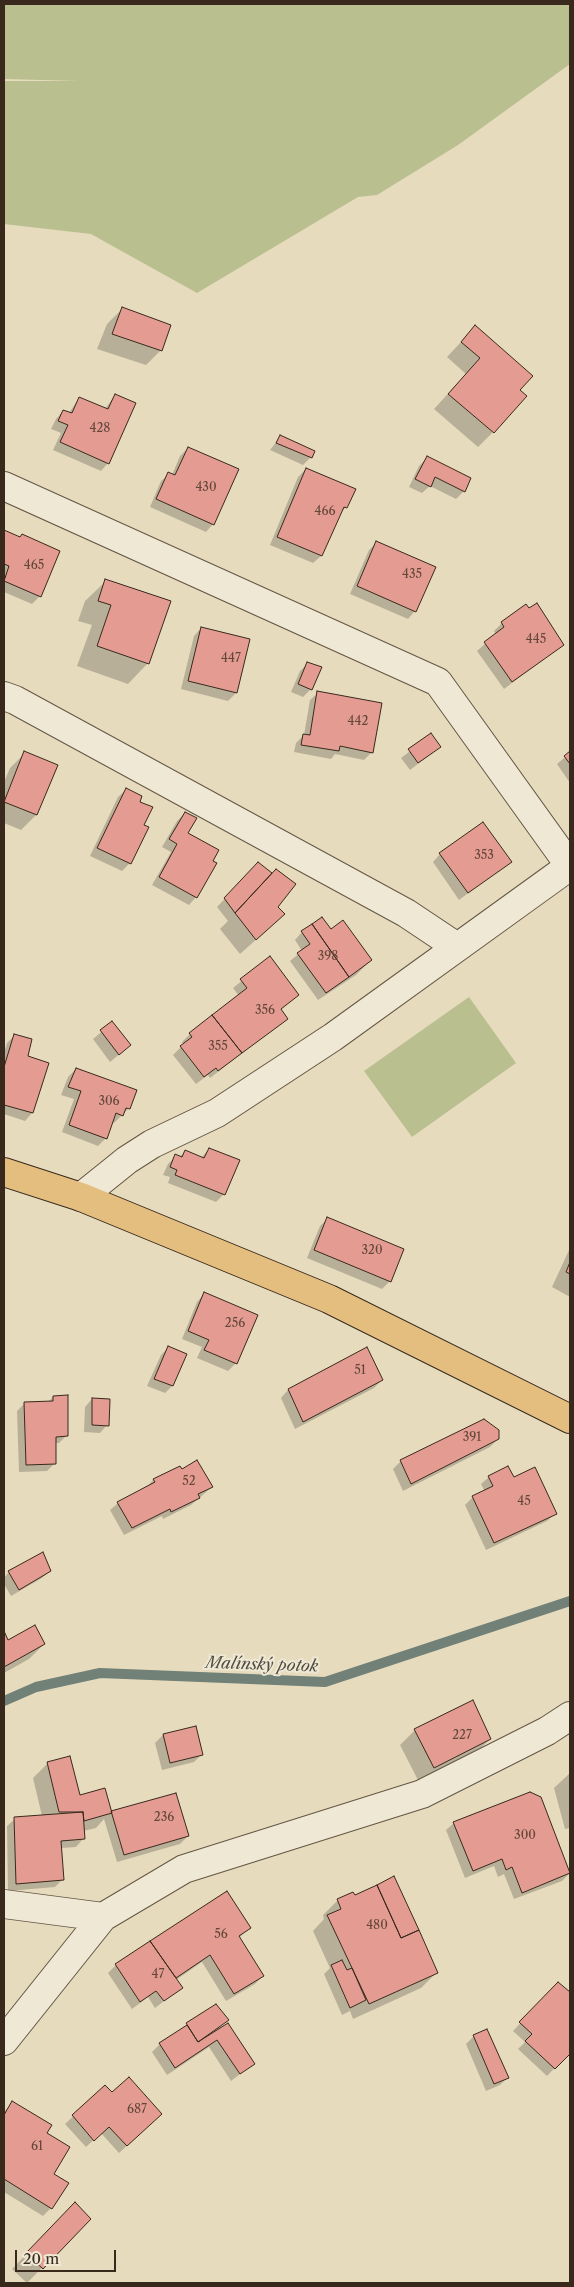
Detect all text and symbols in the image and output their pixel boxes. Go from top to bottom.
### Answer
house number: 428 [90,422,110,436]
house number: 430 [195,481,217,495]
house number: 466 [315,505,335,519]
house number: 465 [24,559,44,573]
house number: 435 [402,568,422,582]
house number: 445 [526,633,546,647]
house number: 447 [221,652,241,666]
house number: 442 [348,715,368,729]
house number: 353 [474,849,494,863]
house number: 398 [318,950,338,964]
house number: 356 [255,1004,275,1018]
house number: 355 [208,1040,228,1054]
house number: 306 [98,1095,120,1109]
house number: 320 [361,1244,383,1258]
house number: 256 [225,1317,245,1331]
house number: 51 [354,1364,366,1378]
house number: 391 [463,1431,481,1445]
house number: 52 [182,1475,196,1489]
house number: 45 [517,1495,531,1509]
water label: Malínský potok [206,1653,318,1677]
house number: 227 [452,1729,472,1743]
house number: 236 [154,1811,174,1825]
house number: 300 [514,1829,536,1843]
house number: 480 [366,1919,388,1933]
house number: 56 [214,1928,228,1942]
house number: 47 [152,1968,164,1982]
house number: 687 [127,2103,147,2117]
house number: 61 [31,2140,43,2154]
scale bar [18,2240,119,2272]
text: 20 m [23,2249,59,2268]

